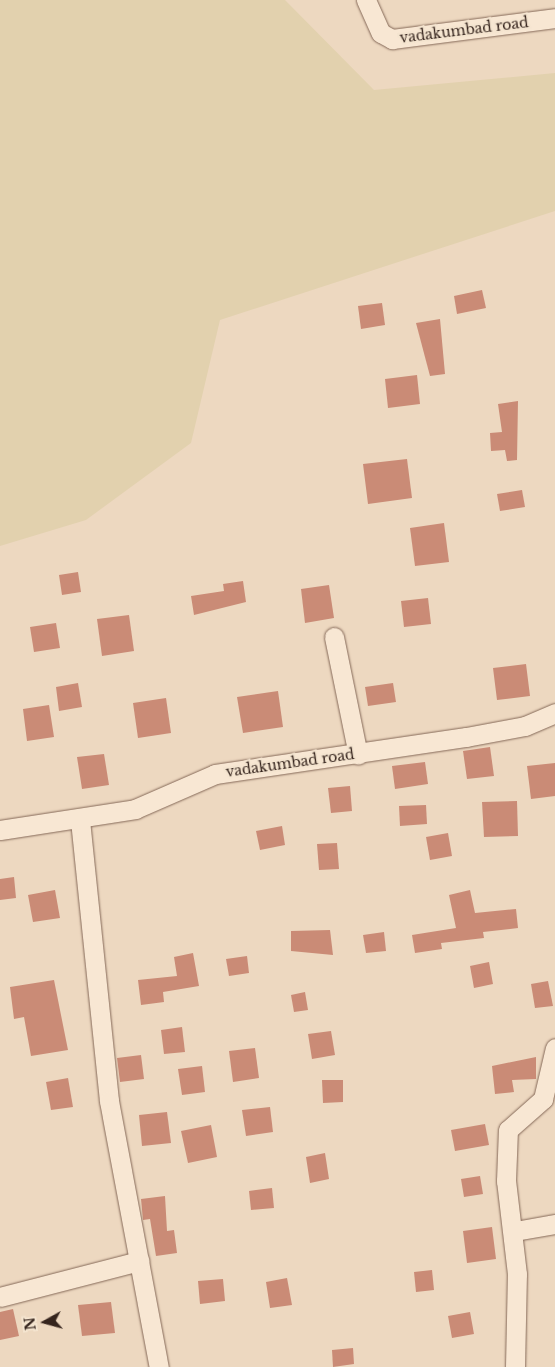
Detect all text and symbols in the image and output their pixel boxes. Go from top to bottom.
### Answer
street label: vadakumbad road [399,14,529,46]
street label: vadakumbad road [225,746,355,780]
north arrow [20,1297,70,1347]
text: N [20,1316,40,1331]

